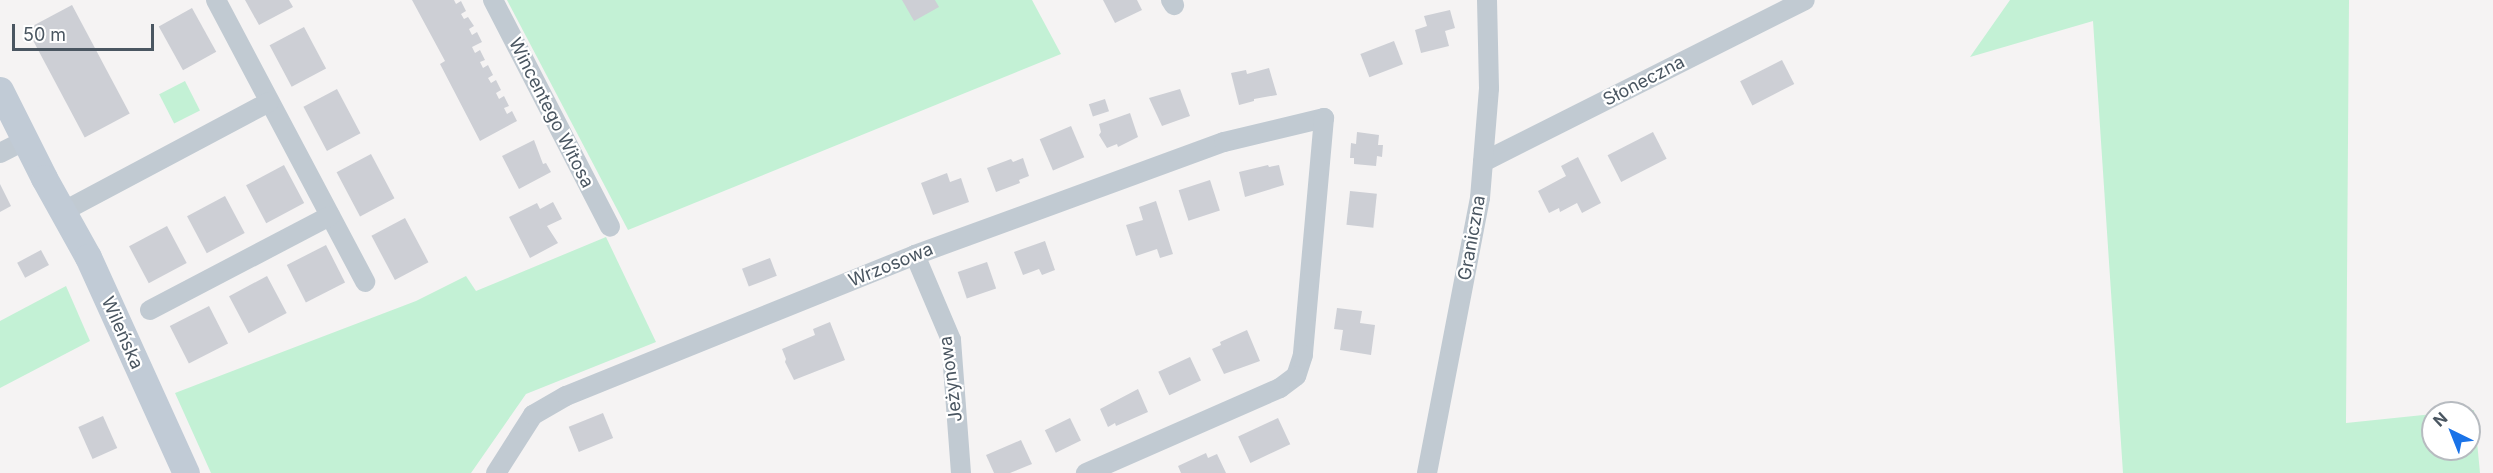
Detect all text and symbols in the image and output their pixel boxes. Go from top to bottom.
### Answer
scale bar [15,12,158,50]
text: 50 m [23,24,66,45]
street label: Wincentego Witosa [504,34,598,192]
street label: Słoneczna [1600,51,1688,111]
street label: Graniczna [1454,194,1490,282]
street label: Wrzosowa [846,238,936,292]
street label: Wileńska [96,293,148,373]
street label: Jeżynowa [935,335,967,423]
north arrow [2421,401,2481,461]
text: N [2429,408,2451,431]

